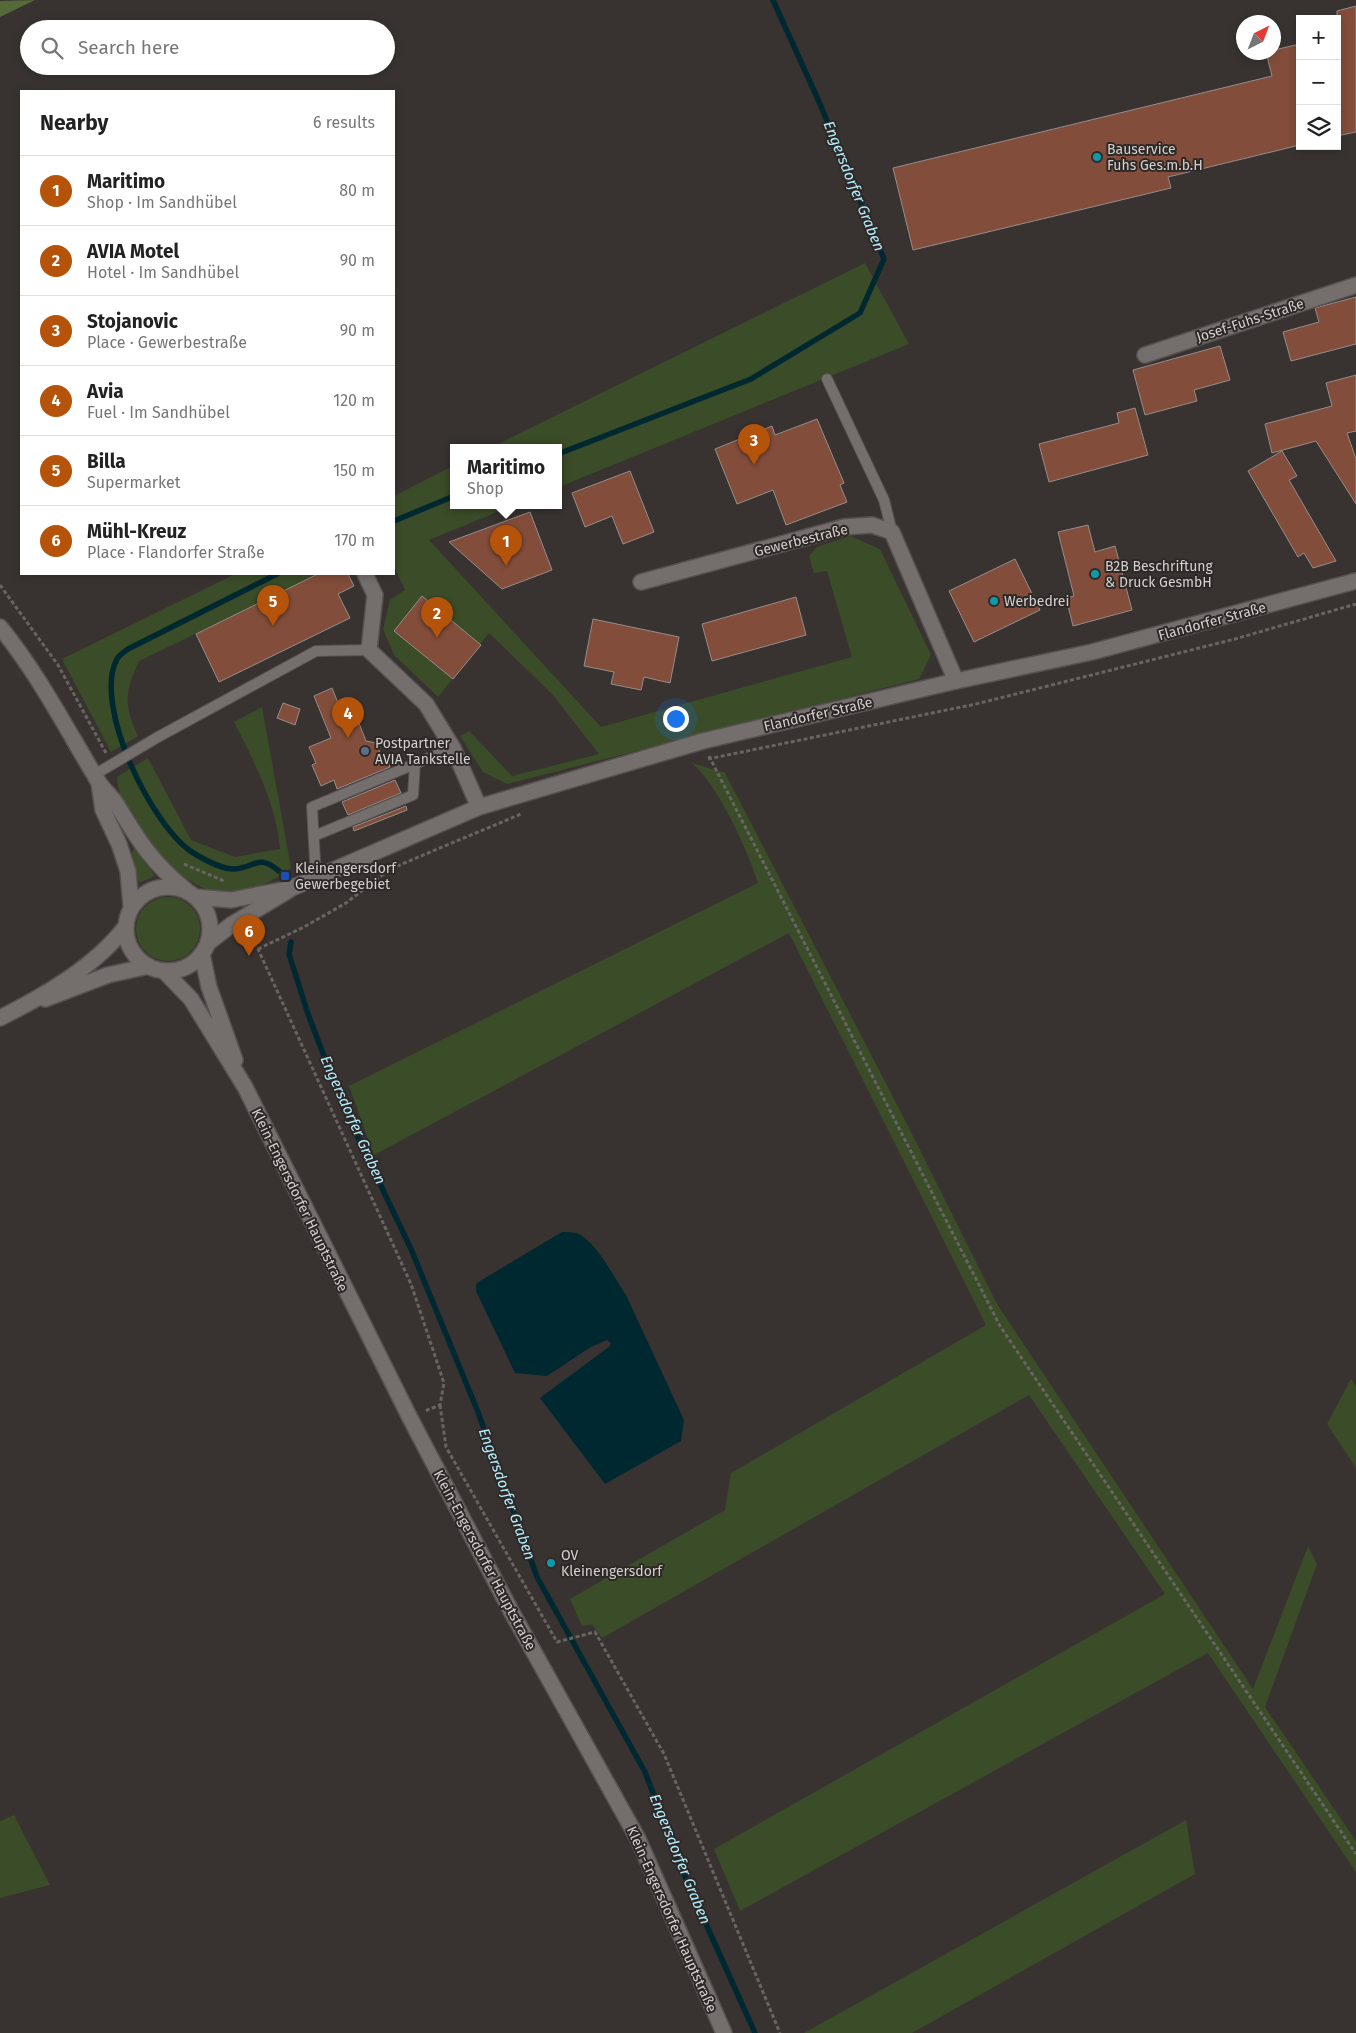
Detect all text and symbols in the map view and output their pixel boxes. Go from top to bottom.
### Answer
north arrow [1236,15,1281,60]
map controls [1296,15,1341,150]
button: + [1296,15,1341,60]
search box [20,20,395,75]
icon: search [38,34,66,62]
text: Search here [78,36,179,59]
button: − [1296,60,1341,105]
button: layers [1296,105,1341,150]
text: Nearby [40,110,108,136]
text: 6 results [313,113,375,132]
water label: Engersdorfer Graben [820,118,888,254]
place label: Bauservice Fuhs Ges.m.b.H [1107,141,1203,174]
marker: Bauservice Fuhs Ges.m.b.H [1091,151,1103,163]
text: Maritimo [87,170,165,193]
text: 1 [52,181,60,200]
text: 80 m [339,181,375,200]
text: Shop · Im Sandhübel [87,193,237,212]
text: AVIA Motel [87,240,179,263]
text: 2 [52,251,60,270]
text: 90 m [340,251,375,270]
text: Hotel · Im Sandhübel [87,263,239,282]
street label: Josef-Fuhs-Straße [1194,295,1306,346]
text: Stojanovic [87,310,178,333]
text: 3 [52,321,60,340]
text: 90 m [340,321,375,340]
text: Place · Gewerbestraße [87,333,247,352]
text: Avia [87,380,124,403]
text: 4 [51,391,61,410]
text: 120 m [333,391,375,410]
text: Fuel · Im Sandhübel [87,403,230,422]
pin: 3 [738,424,770,465]
popup [450,444,562,509]
text: Billa [87,450,126,473]
text: Maritimo [467,456,545,479]
text: 5 [52,461,60,480]
text: 150 m [333,461,375,480]
text: Supermarket [87,473,181,492]
text: Shop [467,479,504,498]
text: Mühl-Kreuz [87,520,186,543]
street label: Gewerbestraße [753,521,850,560]
pin: 1 [490,525,522,566]
text: 6 [51,531,61,550]
text: 170 m [334,531,375,550]
text: Place · Flandorfer Straße [87,543,265,562]
place label: B2B Beschriftung & Druck GesmbH [1105,558,1213,591]
marker: B2B Beschriftung & Druck GesmbH [1089,568,1101,580]
pin: 5 [257,585,289,626]
place label: Werbedrei [1004,593,1069,610]
marker: Werbedrei [988,595,1000,607]
pin: 2 [421,597,453,638]
street label: Flandorfer Straße [1156,599,1268,644]
street label: Flandorfer Straße [762,694,874,735]
pin: 4 [332,697,364,738]
your location [663,706,689,732]
place label: Postpartner AVIA Tankstelle [375,735,471,768]
marker: Postpartner AVIA Tankstelle [359,745,371,757]
place label: Kleinengersdorf Gewerbegebiet [295,860,397,893]
marker: Kleinengersdorf Gewerbegebiet [279,870,291,882]
pin: 6 [233,915,265,956]
water label: Engersdorfer Graben [317,1053,389,1187]
street label: Klein-Engersdorfer Hauptstraße [248,1106,351,1295]
water label: Engersdorfer Graben [475,1426,539,1562]
street label: Klein-Engersdorfer Hauptstraße [430,1467,539,1653]
place label: OV Kleinengersdorf [561,1547,663,1580]
marker: OV Kleinengersdorf [545,1557,557,1569]
water label: Engersdorfer Graben [646,1791,714,1927]
street label: Klein-Engersdorfer Hauptstraße [623,1824,720,2015]

